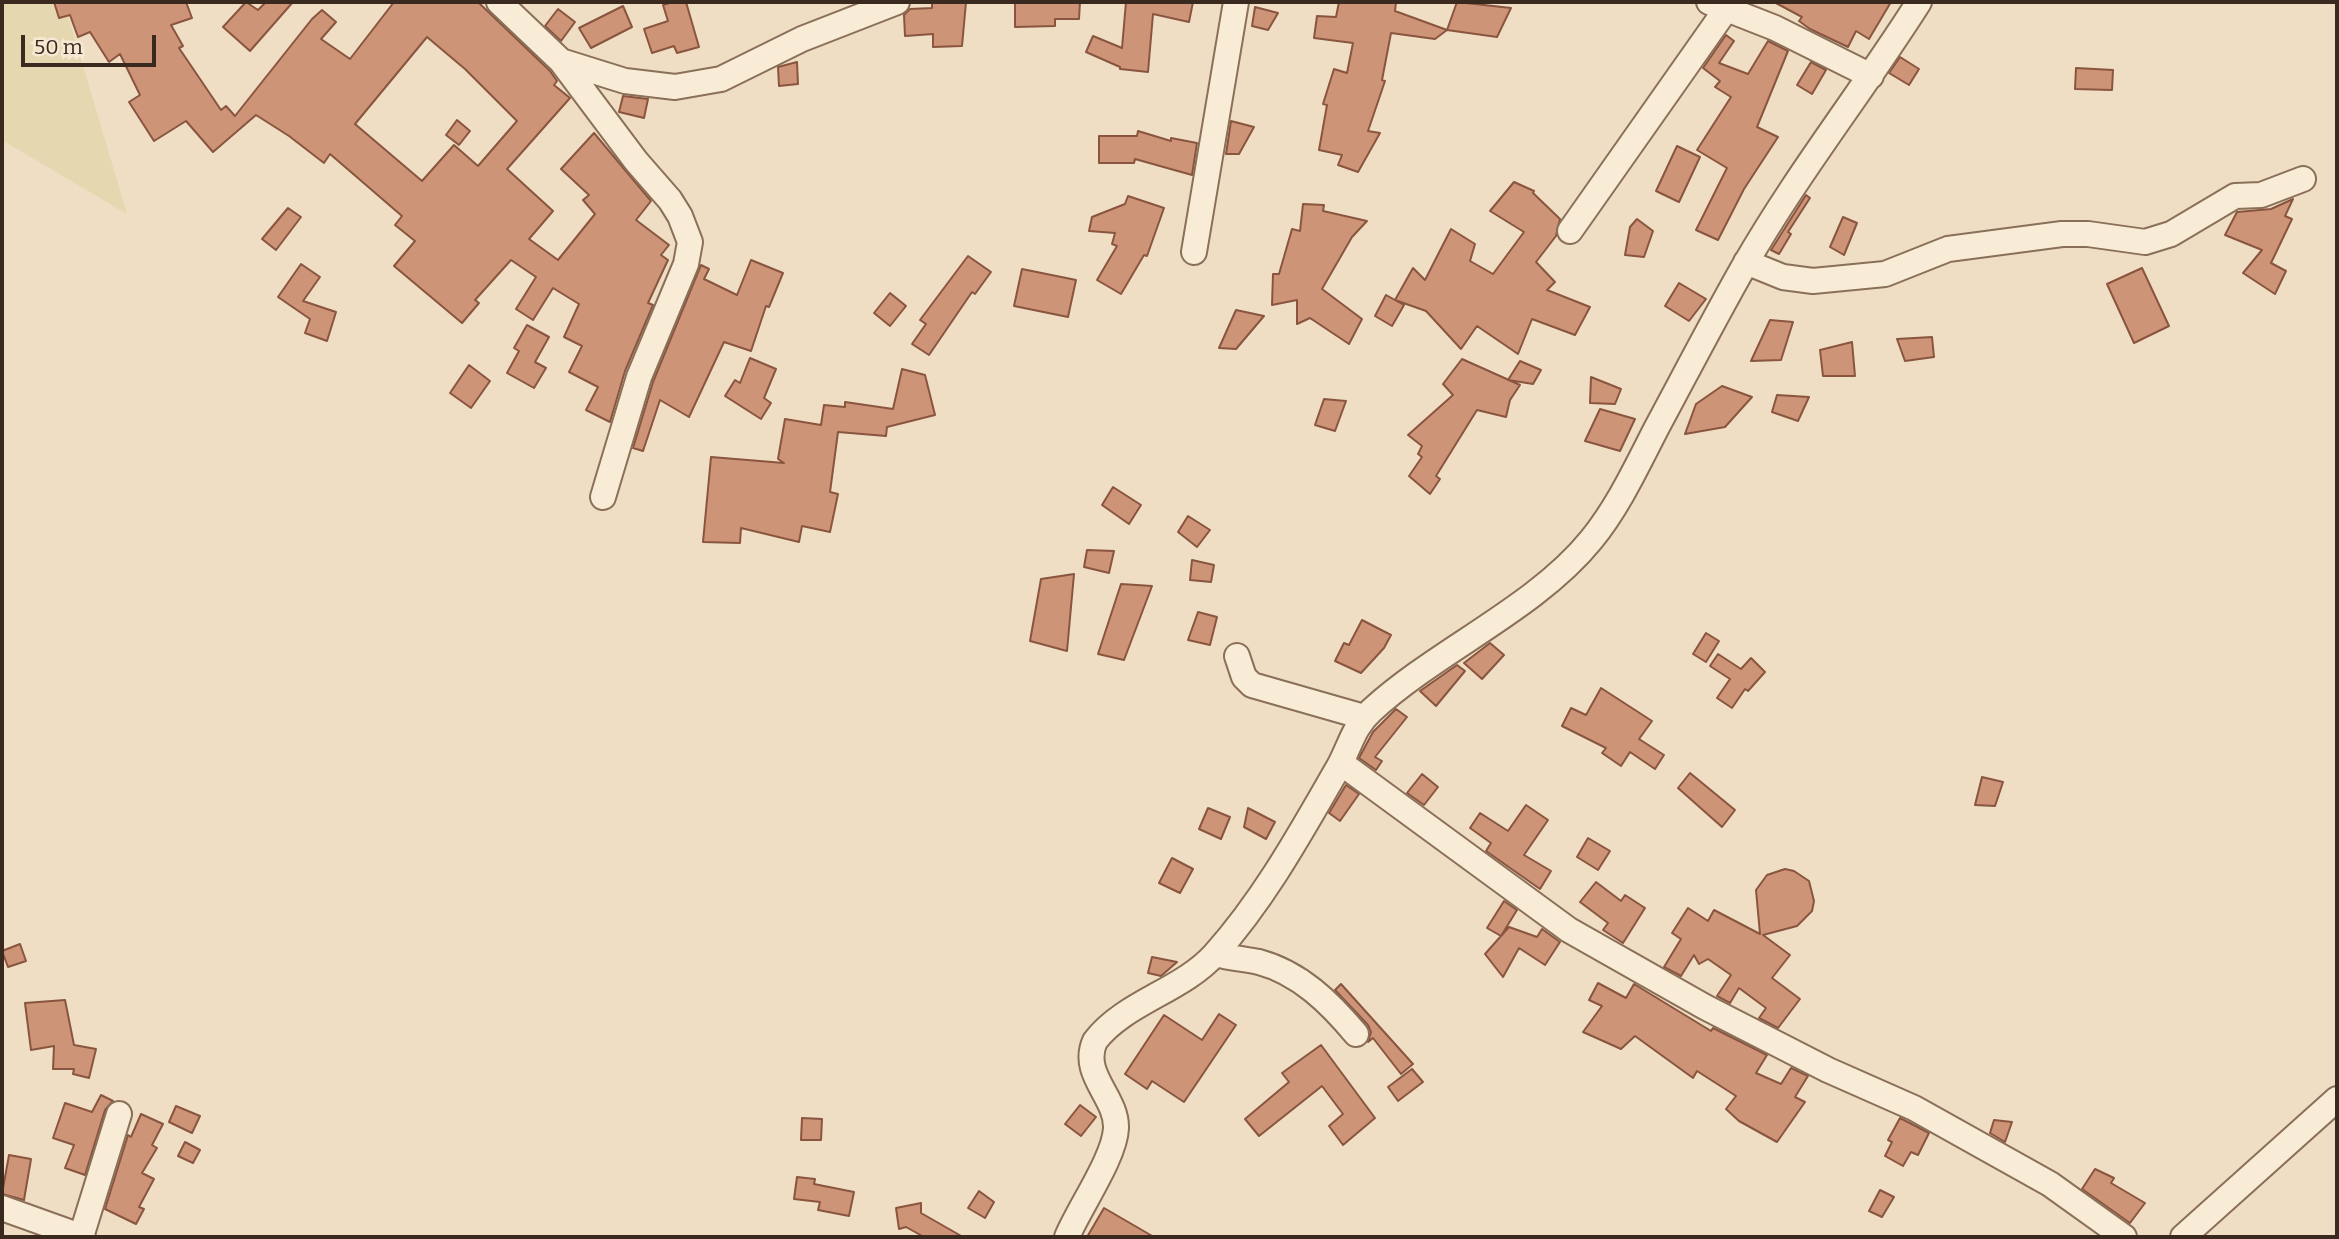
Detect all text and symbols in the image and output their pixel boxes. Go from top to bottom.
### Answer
scale bar [24,21,159,65]
text: 50 m [34,34,83,60]

